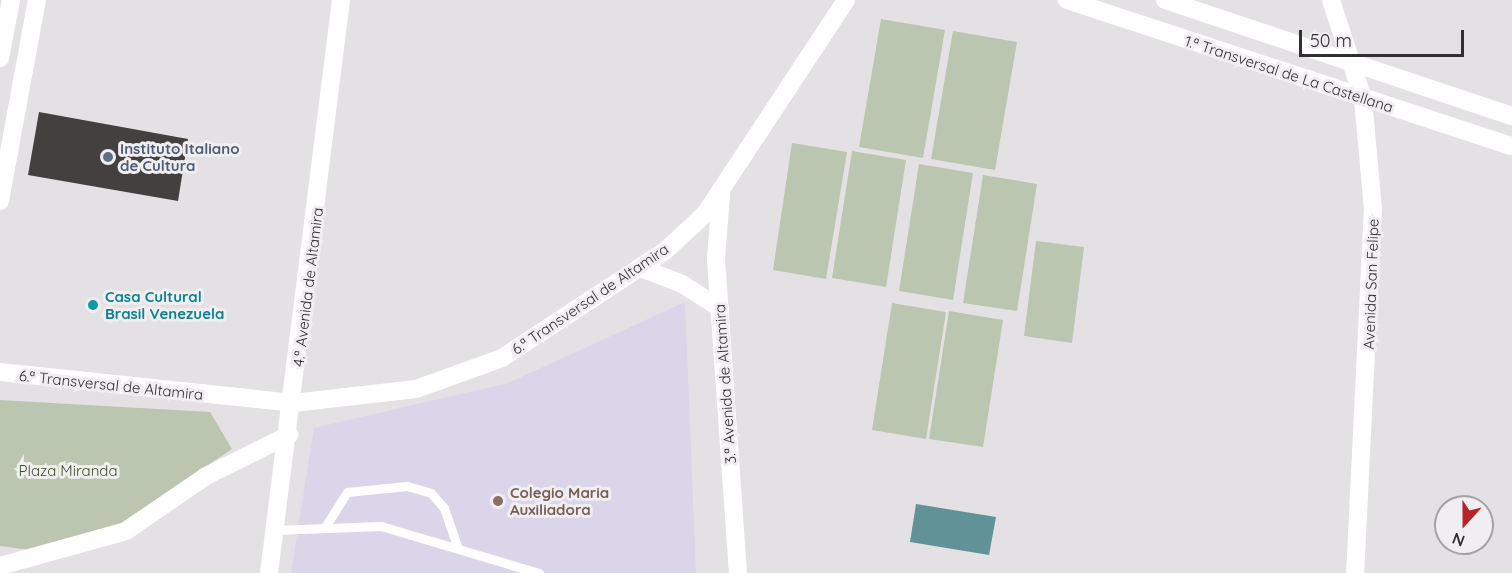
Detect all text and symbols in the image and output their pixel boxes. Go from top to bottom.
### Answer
scale bar [1302,18,1467,56]
text: 50 m [1310,29,1352,52]
street label: 1.ª Transversal de La Castellana [1183,32,1395,116]
place label: Instituto Italiano de Cultura [120,139,240,174]
marker: Instituto Italiano de Cultura [101,150,115,164]
street label: 4.ª Avenida de Altamira [289,206,327,368]
street label: Avenida San Felipe [1360,218,1382,350]
street label: 6.ª Transversal de Altamira [508,240,672,358]
place label: Casa Cultural Brasil Venezuela [105,287,224,322]
marker: Casa Cultural Brasil Venezuela [86,298,100,312]
street label: 3.ª Avenida de Altamira [710,303,740,465]
street label: 6.ª Transversal de Altamira [18,366,204,404]
park label: Plaza Miranda [19,462,117,480]
place label: Colegio Maria Auxiliadora [510,483,609,518]
marker: Colegio Maria Auxiliadora [491,494,505,508]
north arrow [1434,495,1494,555]
text: N [1449,528,1467,551]

